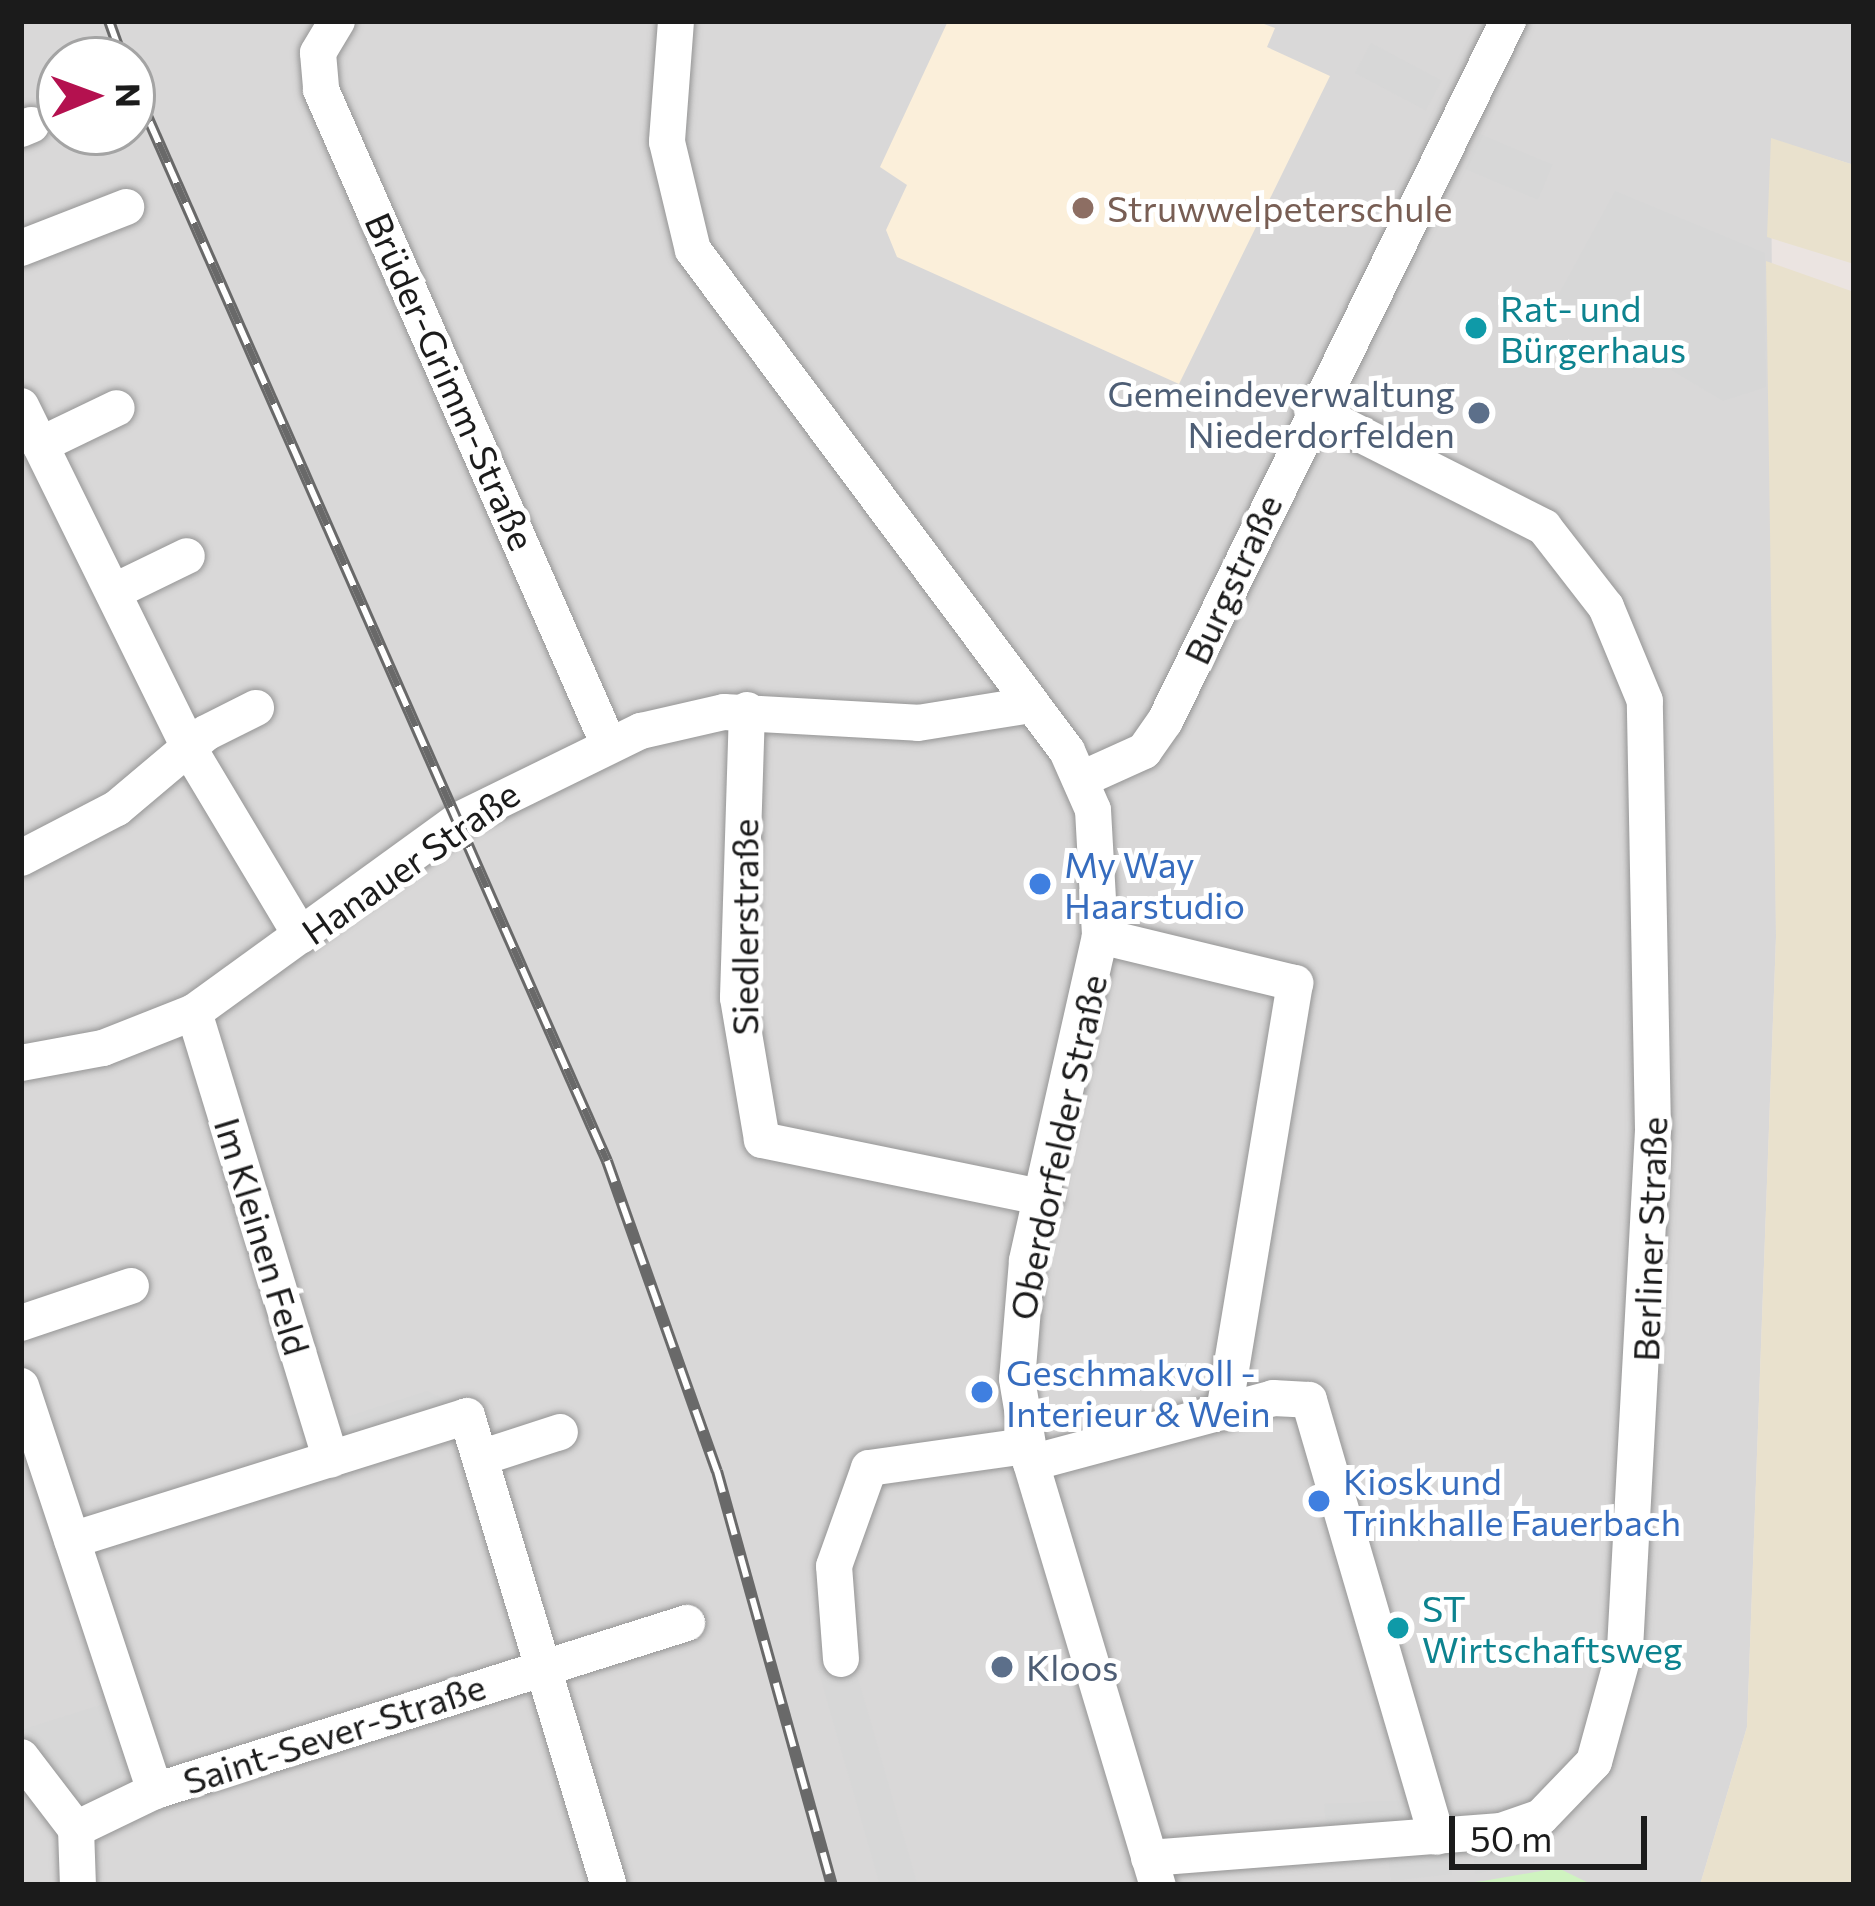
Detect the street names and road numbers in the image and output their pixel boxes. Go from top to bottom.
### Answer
street label: Brüder-Grimm-Straße [357,206,545,556]
street label: Burgstraße [1174,487,1290,671]
street label: Hanauer Straße [293,771,527,953]
street label: Siedlerstraße [722,819,766,1035]
street label: Oberdorfelder Straße [999,970,1115,1324]
street label: Im Kleinen Feld [206,1112,320,1360]
street label: Berliner Straße [1623,1116,1675,1362]
street label: Saint-Sever-Straße [178,1664,490,1802]

